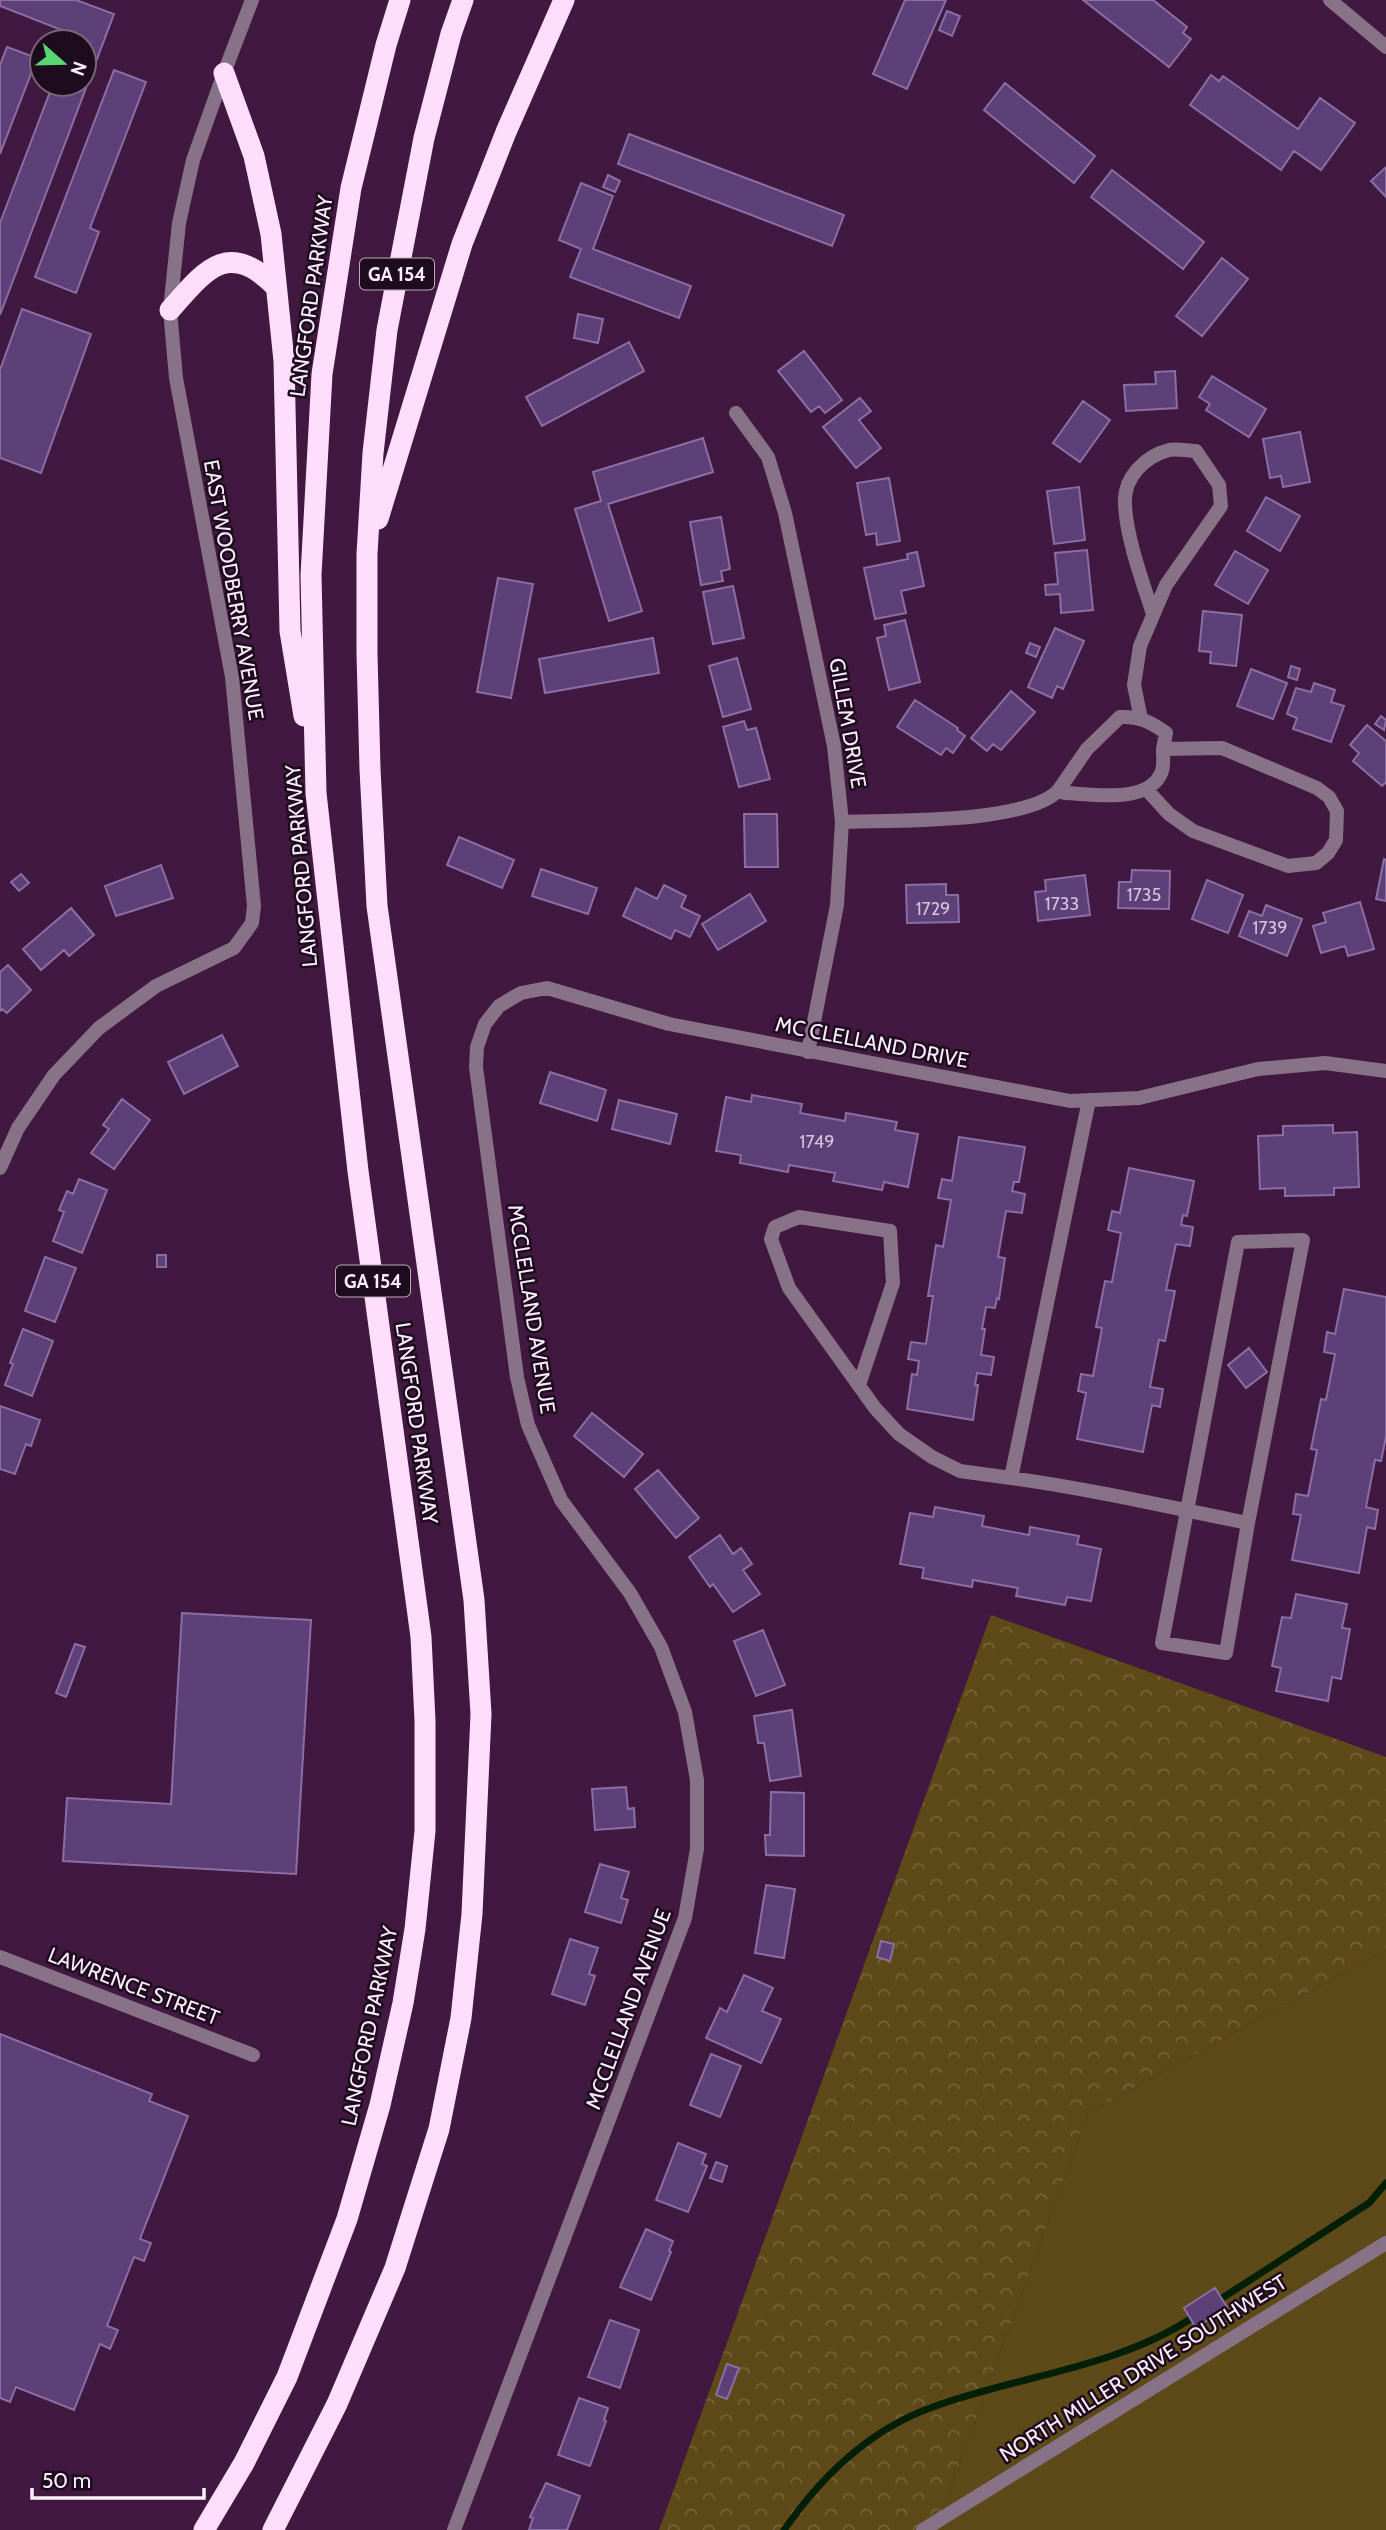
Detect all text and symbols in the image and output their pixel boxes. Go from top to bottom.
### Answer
north arrow [28,28,98,98]
text: N [65,58,92,79]
street label: LANGFORD PARKWAY [284,193,338,398]
road number: GA 154 [360,258,434,290]
street label: EAST WOODBERRY AVENUE [199,458,269,722]
street label: GILLEM DRIVE [824,656,872,790]
street label: LANGFORD PARKWAY [280,763,322,968]
house number: 1735 [1127,884,1161,906]
house number: 1733 [1045,893,1079,915]
house number: 1729 [916,898,950,920]
house number: 1739 [1253,917,1287,939]
street label: MC CLELLAND DRIVE [773,1011,971,1073]
house number: 1749 [800,1131,834,1153]
street label: MCCLELLAND AVENUE [503,1203,561,1415]
road number: GA 154 [336,1266,410,1296]
street label: LANGFORD PARKWAY [390,1321,444,1526]
street label: MCCLELLAND AVENUE [580,1905,676,2113]
street label: LANGFORD PARKWAY [336,1923,403,2128]
street label: LAWRENCE STREET [45,1942,223,2030]
street label: NORTH MILLER DRIVE SOUTHWEST [995,2269,1291,2467]
scale bar [32,2456,203,2500]
text: 50 m [42,2468,91,2493]

